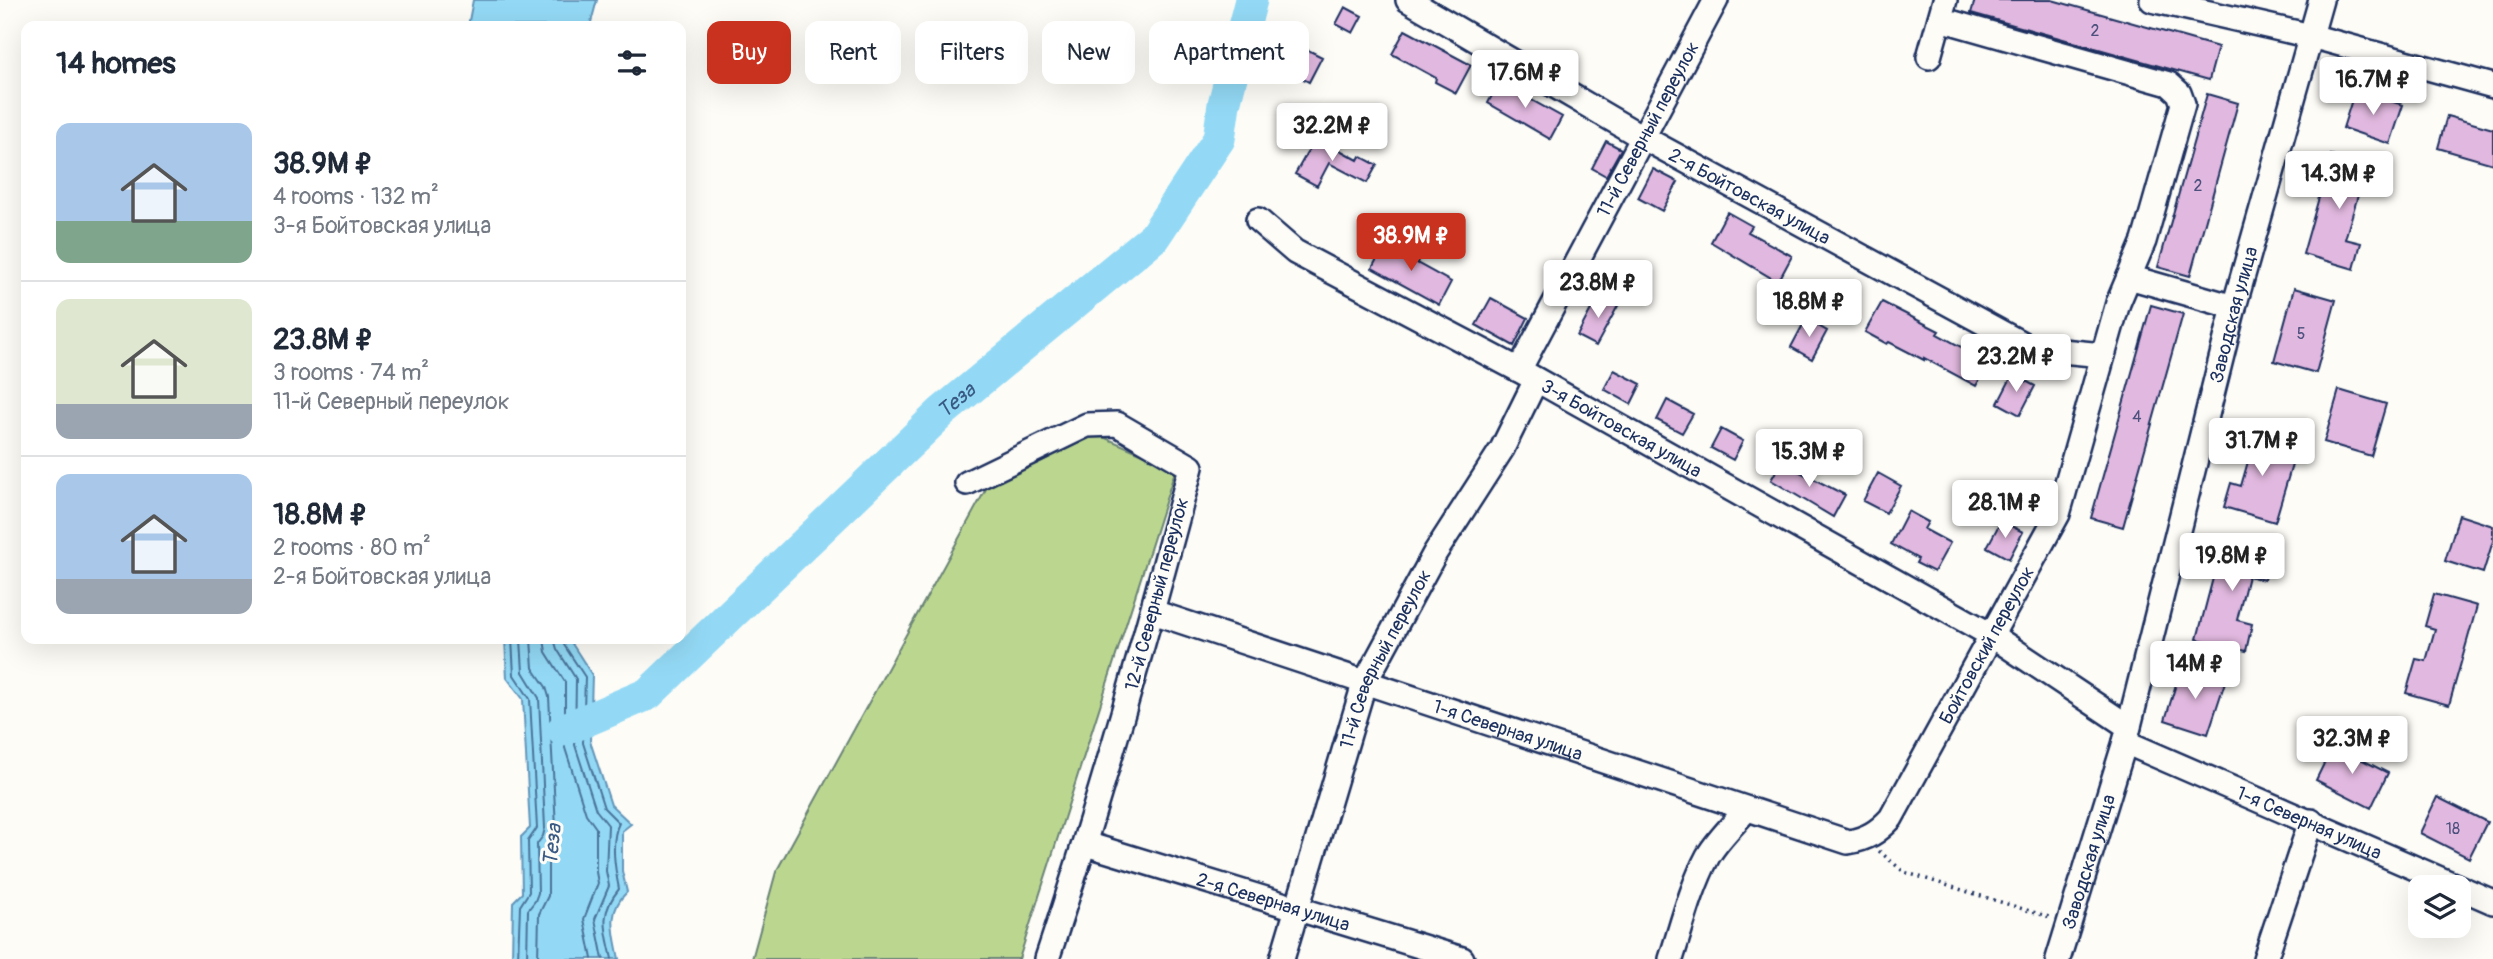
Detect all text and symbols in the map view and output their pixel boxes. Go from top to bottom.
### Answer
chip: Buy [707,21,791,84]
chip: Rent [805,21,901,84]
chip: Filters [915,21,1028,84]
chip: New [1042,21,1135,84]
chip: Apartment [1149,21,1309,84]
house number: 2 [2091,21,2100,41]
street label: 11-й Северный переулок [1592,37,1705,221]
icon: filters [613,44,651,82]
text: 14 homes [56,45,176,82]
pin: 17.6M ₽ [1460,50,1590,110]
text: 17.6M ₽ [1488,58,1562,87]
pin: 16.7M ₽ [2308,58,2438,117]
text: 16.7M ₽ [2336,65,2410,94]
pin: 32.2M ₽ [1267,104,1397,163]
text: 32.2M ₽ [1293,111,1371,140]
street label: 2-я Бойтовская улица [1664,143,1835,250]
text: 38.9M ₽ [273,145,373,182]
icon: home [112,151,196,235]
pin: 14.3M ₽ [2274,152,2404,211]
text: 14.3M ₽ [2301,159,2377,188]
house number: 2 [2194,176,2203,196]
text: 4 rooms · 132 m² [273,182,439,211]
text: 3-я Бойтовская улица [273,211,491,240]
pin: 38.9M ₽ [1346,214,1476,273]
text: 38.9M ₽ [1373,221,1449,250]
street label: Заводская улица [2204,244,2264,385]
pin: 23.8M ₽ [1533,260,1663,320]
text: 23.8M ₽ [1560,268,1636,297]
pin: 18.8M ₽ [1744,280,1874,339]
text: 18.8M ₽ [1773,287,1845,316]
text: 23.8M ₽ [273,321,373,358]
house number: 5 [2297,324,2305,344]
icon: home [112,327,196,411]
pin: 23.2M ₽ [1951,334,2081,394]
text: 23.2M ₽ [1977,342,2055,371]
text: 3 rooms · 74 m² [273,358,429,387]
street label: 3-я Бойтовская улица [1537,374,1706,483]
water label: Теза [932,376,982,424]
text: 11-й Северный переулок [273,387,510,416]
house number: 4 [2132,407,2142,427]
pin: 31.7M ₽ [2197,419,2327,478]
text: 31.7M ₽ [2225,426,2299,455]
pin: 15.3M ₽ [1744,430,1874,489]
text: 15.3M ₽ [1772,437,1846,466]
pin: 28.1M ₽ [1940,480,2070,540]
text: 28.1M ₽ [1968,488,2042,517]
street label: 12-й Северный переулок [1120,495,1194,693]
text: 18.8M ₽ [273,496,368,533]
icon: home [112,502,196,586]
text: 2 rooms · 80 m² [273,533,431,562]
pin: 19.8M ₽ [2167,534,2297,593]
text: 19.8M ₽ [2196,541,2268,570]
text: 2-я Бойтовская улица [273,562,491,591]
street label: Бойтовский переулок [1934,562,2040,728]
street label: 11-й Северный переулок [1334,565,1437,752]
pin: 14M ₽ [2146,642,2244,701]
text: 14M ₽ [2166,649,2224,678]
street label: 1-я Северная улица [1430,695,1586,766]
pin: 32.3M ₽ [2287,716,2417,776]
text: 32.3M ₽ [2313,724,2391,753]
street label: 1-я Северная улица [2233,781,2385,865]
street label: Заводская улица [2057,791,2121,932]
house number: 18 [2446,819,2460,839]
water label: Теза [537,822,568,867]
street label: 2-я Северная улица [1193,868,1353,937]
map controls [2408,875,2471,938]
button: layers [2408,875,2471,938]

